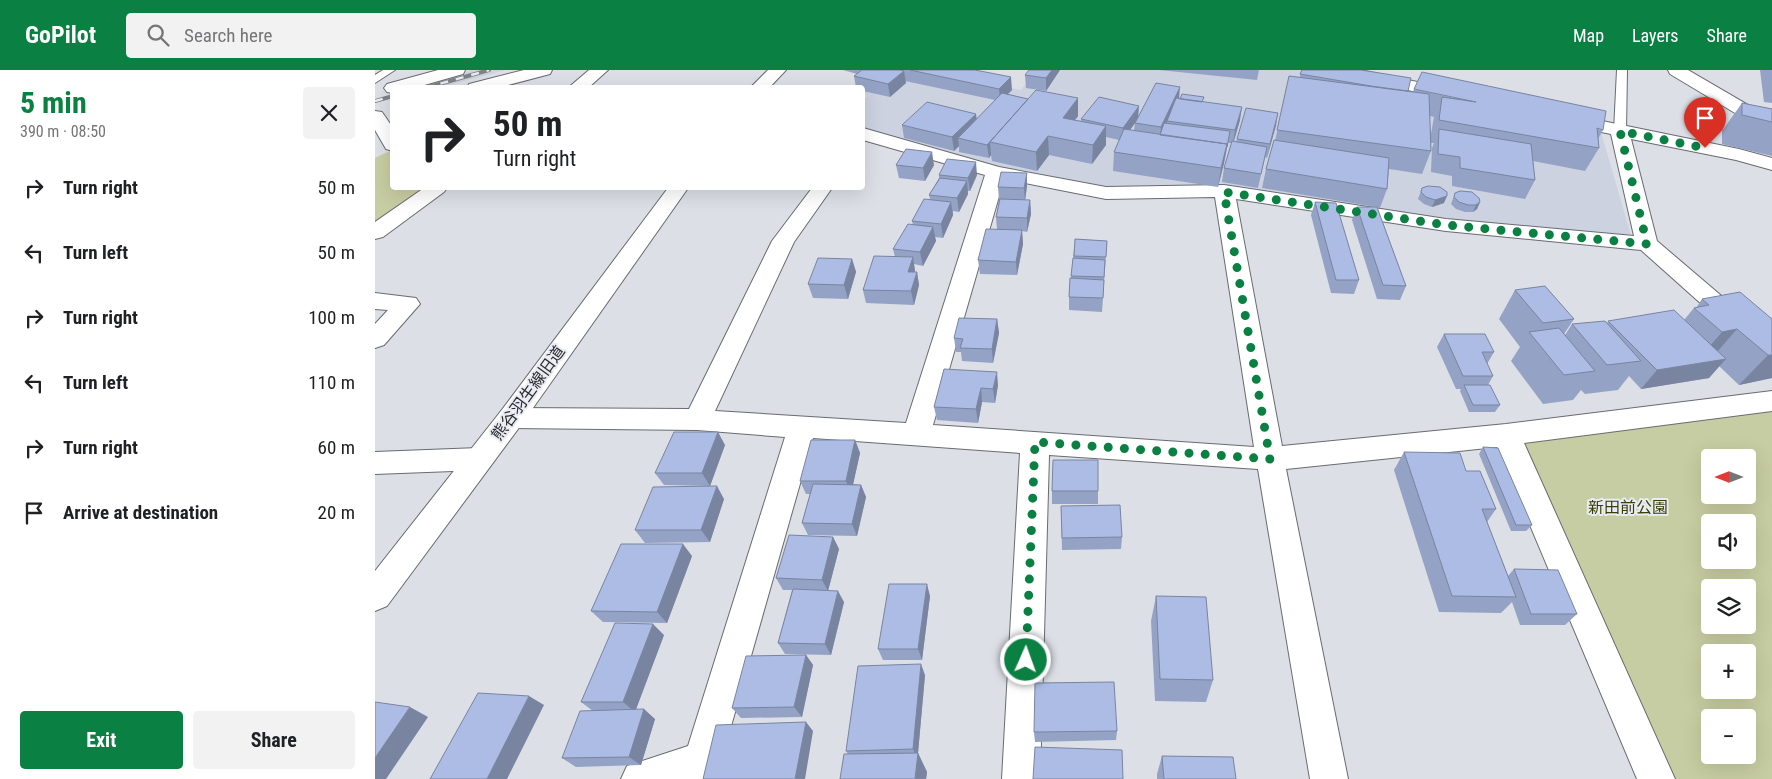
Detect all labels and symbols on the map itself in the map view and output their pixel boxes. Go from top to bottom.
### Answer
pin [1684,97,1726,148]
street label: 熊谷羽生線旧道 [487,342,569,444]
north arrow [1701,449,1756,504]
park label: 新田前公園 [1588,498,1668,517]
position arrow [999,633,1051,685]

